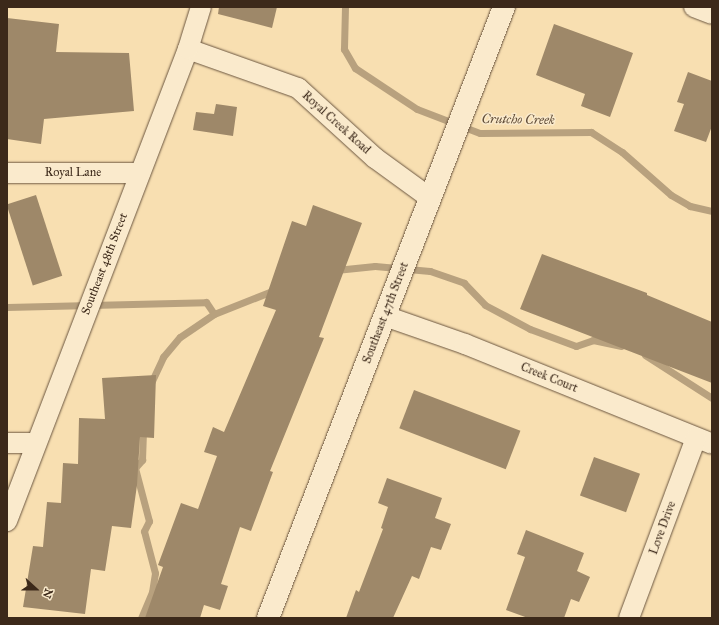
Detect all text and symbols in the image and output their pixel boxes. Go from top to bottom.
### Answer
street label: Royal Creek Road [299,89,373,157]
water label: Crutcho Creek [481,112,555,128]
street label: Royal Lane [45,166,101,180]
street label: Southeast 48th Street [79,211,131,317]
street label: Southeast 47th Street [360,260,412,366]
street label: Creek Court [518,360,580,396]
street label: Love Drive [647,499,679,557]
north arrow [16,569,56,609]
text: N [40,587,55,600]

